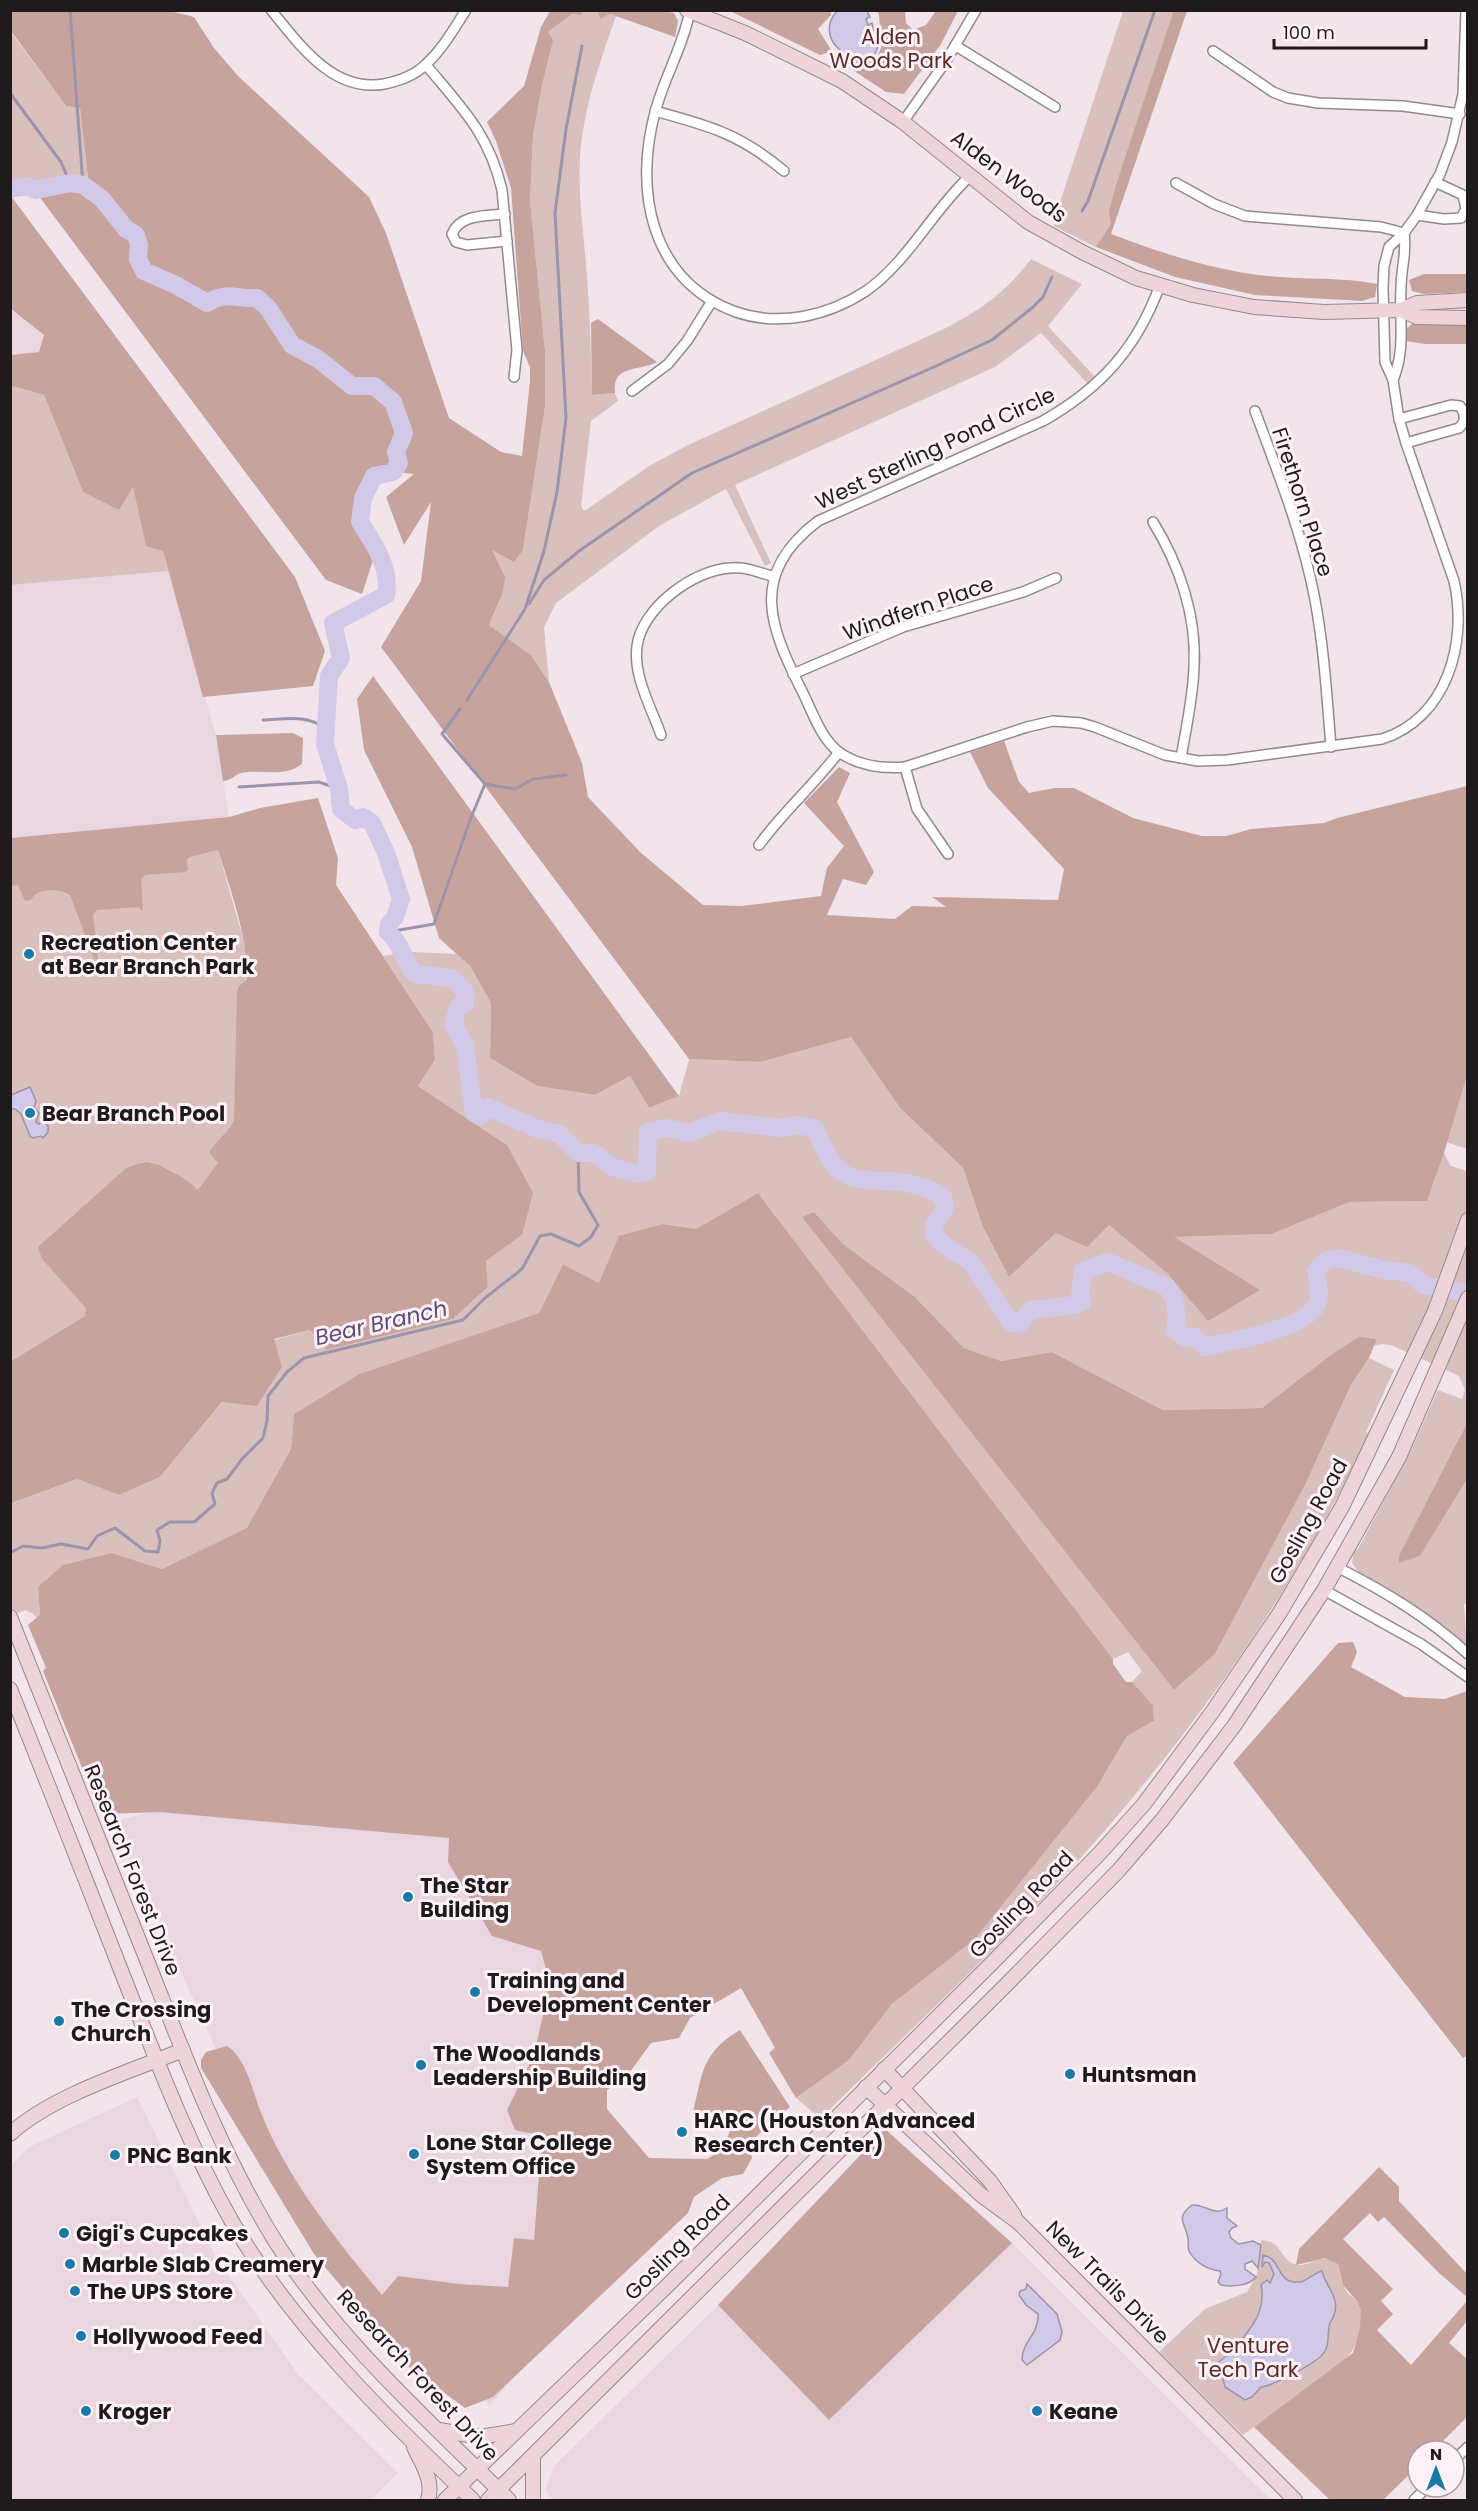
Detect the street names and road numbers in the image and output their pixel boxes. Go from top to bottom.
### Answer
street label: Alden Woods [945,123,1073,229]
street label: West Sterling Pond Circle [811,380,1059,516]
street label: Firethorn Place [1265,424,1341,580]
street label: Windfern Place [839,569,997,647]
street label: Gosling Road [1262,1453,1354,1589]
street label: Research Forest Drive [77,1760,189,1980]
street label: Gosling Road [962,1844,1080,1964]
street label: Gosling Road [618,2188,736,2306]
street label: New Trails Drive [1040,2214,1176,2350]
street label: Research Forest Drive [331,2283,505,2467]

